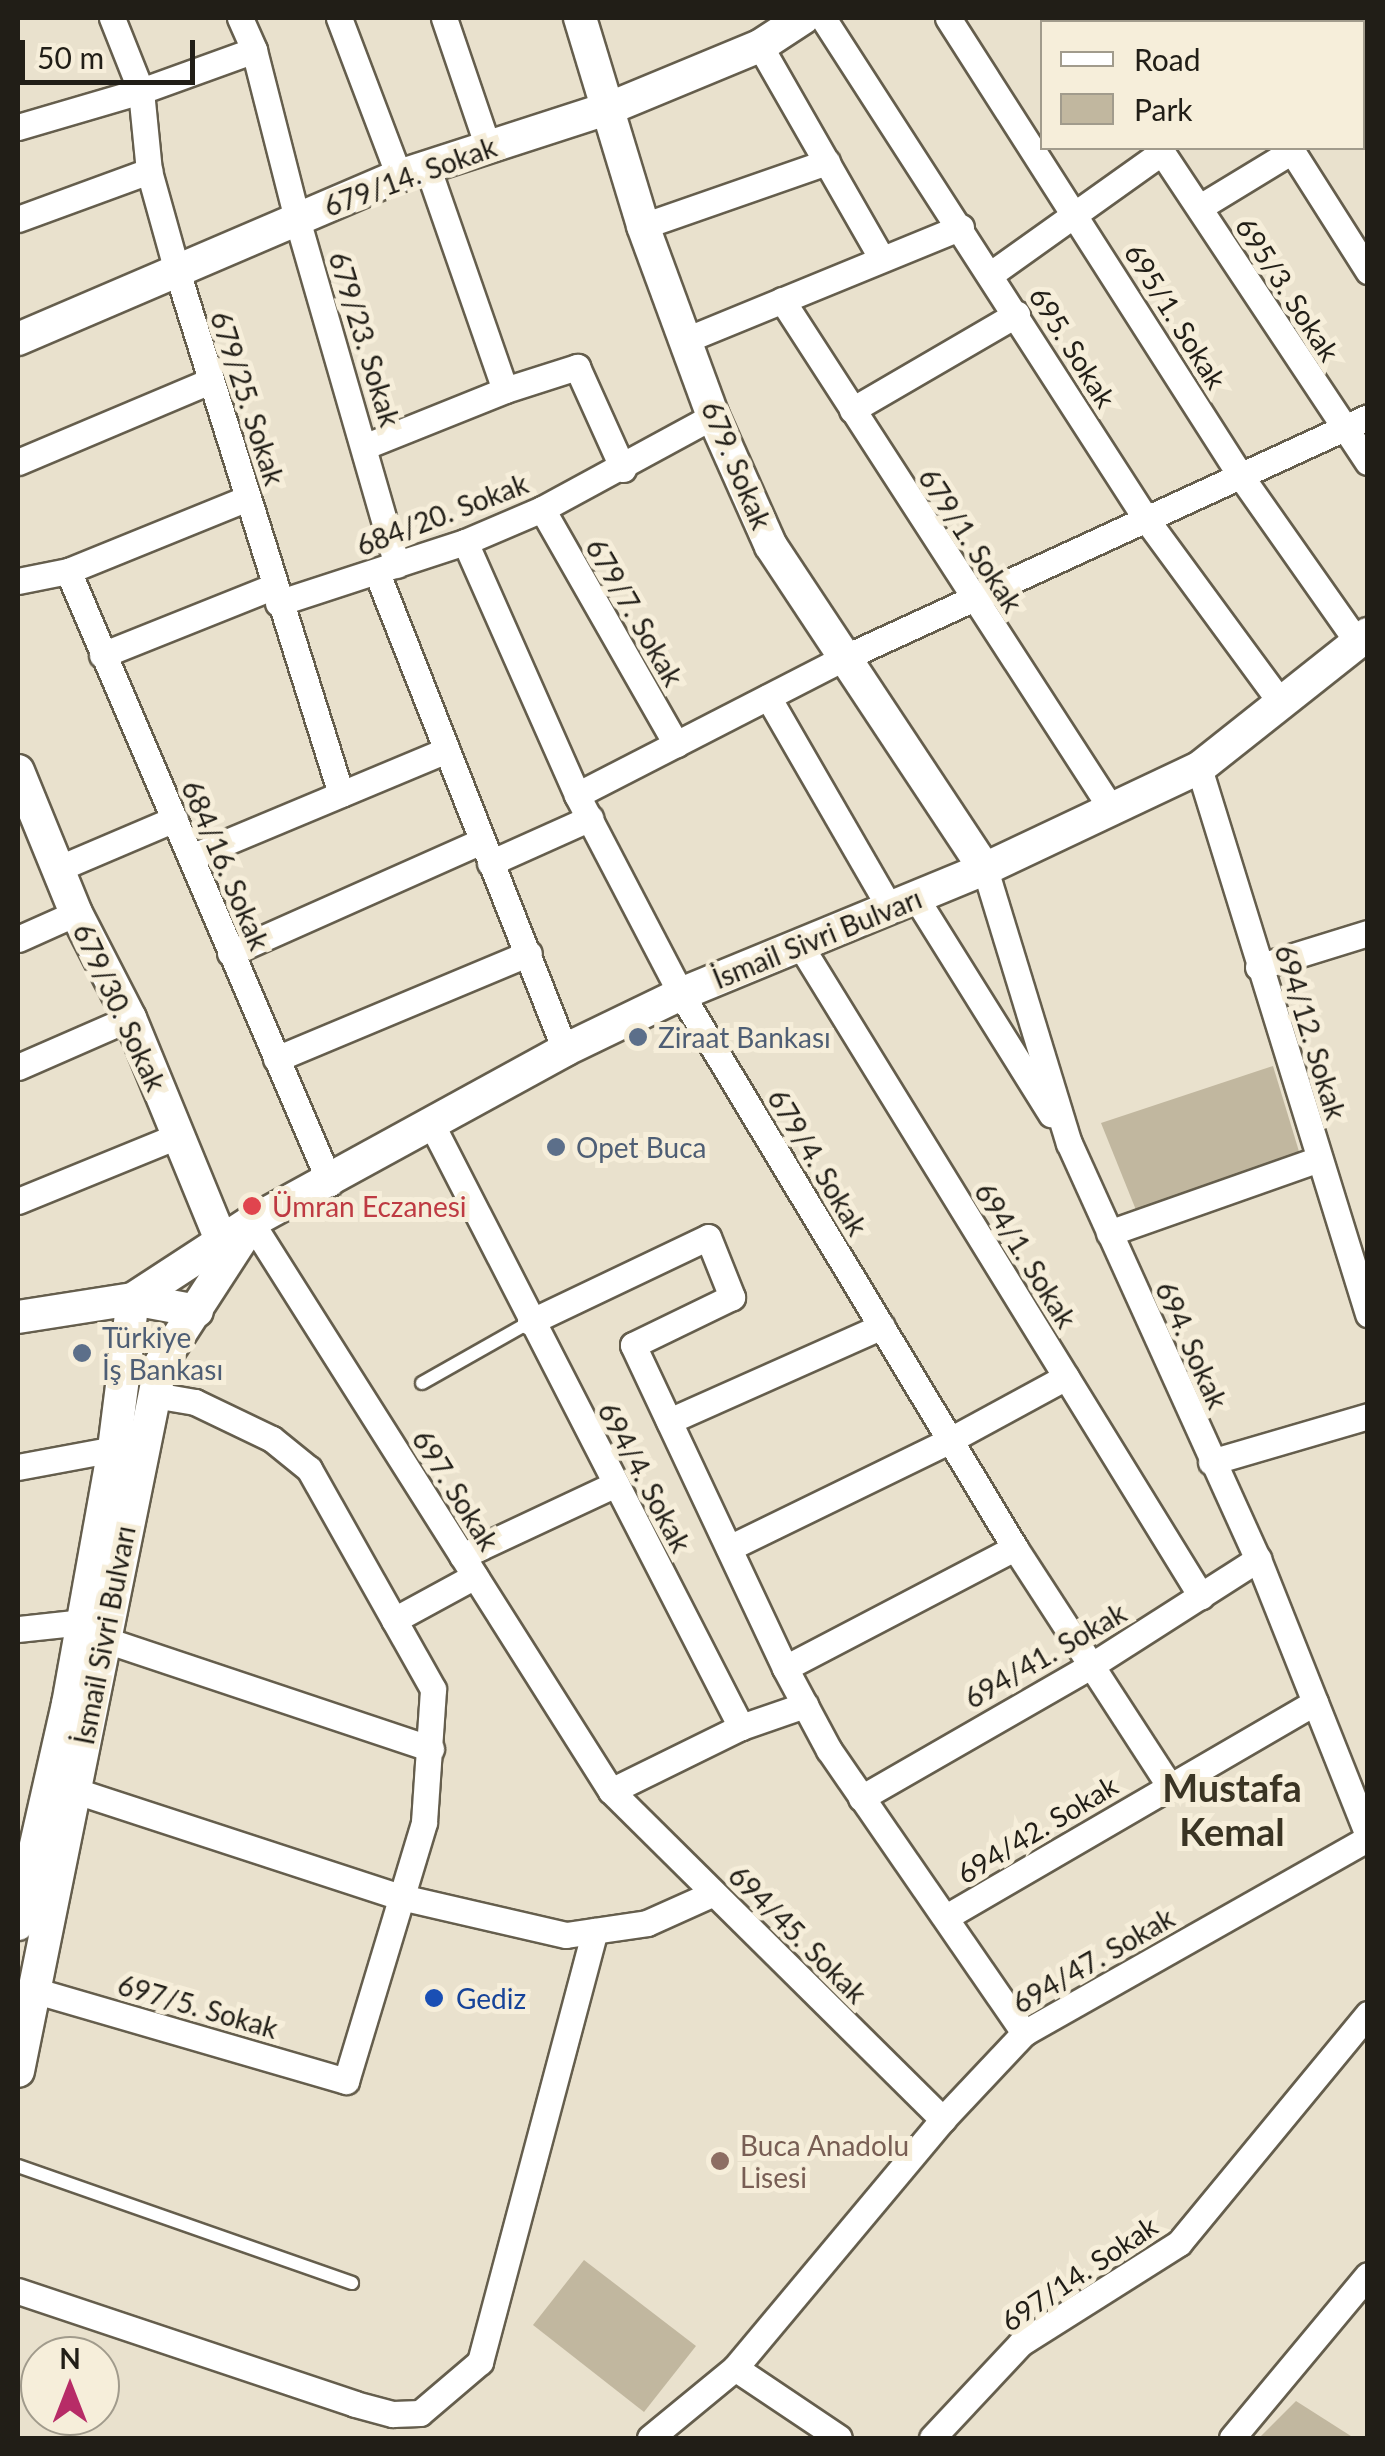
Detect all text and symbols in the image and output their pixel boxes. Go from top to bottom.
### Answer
scale bar [25,20,200,82]
legend [1040,20,1365,150]
text: 50 m [37,39,104,75]
text: Road [1134,41,1201,77]
text: Park [1134,91,1193,127]
street label: 679/14. Sokak [319,129,501,223]
street label: 695/3. Sokak [1229,211,1347,367]
street label: 695/1. Sokak [1118,237,1234,395]
street label: 679/23. Sokak [322,248,408,430]
street label: 695. Sokak [1023,280,1123,414]
street label: 679/25. Sokak [204,307,292,489]
street label: 679. Sokak [695,396,779,534]
street label: 679/1. Sokak [912,462,1030,618]
street label: 684/20. Sokak [352,466,532,562]
street label: 679/7. Sokak [579,532,691,692]
street label: 684/16. Sokak [175,775,277,955]
street label: İsmail Sivri Bulvarı [708,881,926,995]
street label: 679/30. Sokak [67,918,173,1096]
street label: 694/12. Sokak [1268,941,1354,1123]
place label: Ziraat Bankası [658,1020,831,1054]
marker: Ziraat Bankası [627,1026,649,1048]
street label: 679/4. Sokak [761,1083,875,1241]
place label: Opet Buca [576,1130,706,1164]
marker: Opet Buca [545,1136,567,1158]
street label: 694/1. Sokak [968,1176,1084,1334]
place label: Ümran Eczanesi [272,1189,467,1223]
marker: Ümran Eczanesi [241,1195,263,1217]
street label: 694. Sokak [1149,1276,1235,1414]
place label: Türkiye İş Bankası [102,1320,223,1386]
marker: Türkiye İş Bankası [71,1342,93,1364]
street label: 694/4. Sokak [591,1396,699,1558]
street label: 697. Sokak [406,1423,506,1557]
street label: İsmail Sivri Bulvarı [66,1523,142,1747]
street label: 694/41. Sokak [958,1595,1132,1715]
district label: Mustafa Kemal [1162,1765,1302,1855]
street label: 694/42. Sokak [951,1768,1123,1890]
street label: 694/45. Sokak [722,1858,874,2010]
street label: 694/47. Sokak [1006,1900,1180,2020]
street label: 697/5. Sokak [114,1967,282,2045]
place label: Gediz [456,1981,526,2015]
marker: Gediz [421,1985,447,2011]
place label: Buca Anadolu Lisesi [740,2128,910,2194]
marker: Buca Anadolu Lisesi [709,2150,731,2172]
street label: 697/14. Sokak [995,2208,1163,2338]
north arrow [20,2336,120,2436]
text: N [59,2341,81,2375]

